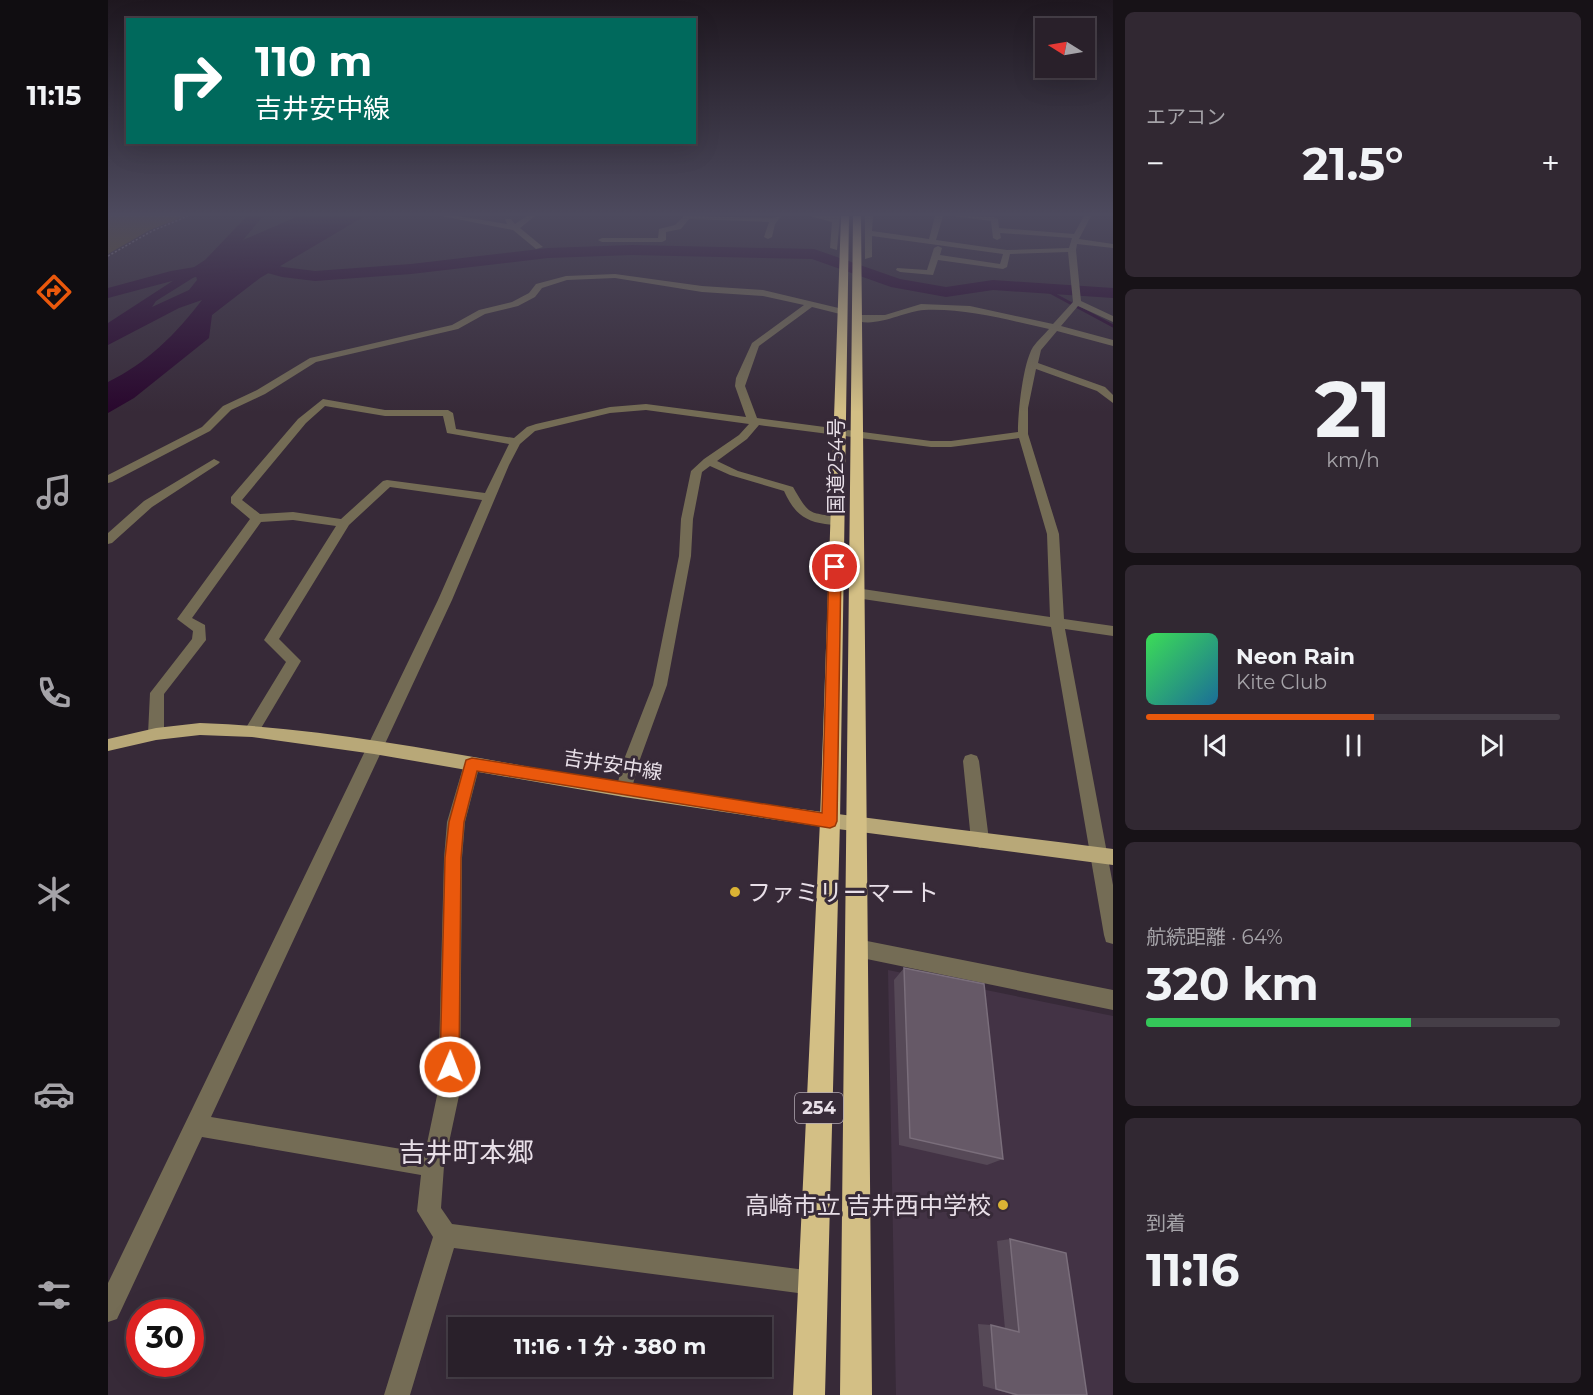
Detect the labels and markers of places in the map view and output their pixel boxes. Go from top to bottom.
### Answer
pin [809,541,860,592]
place label: ファミリーマート [747,878,939,907]
marker: ファミリーマート [728,885,742,899]
place label: 高崎市立 吉井西中学校 [745,1191,991,1220]
marker: 高崎市立 吉井西中学校 [996,1198,1010,1212]

